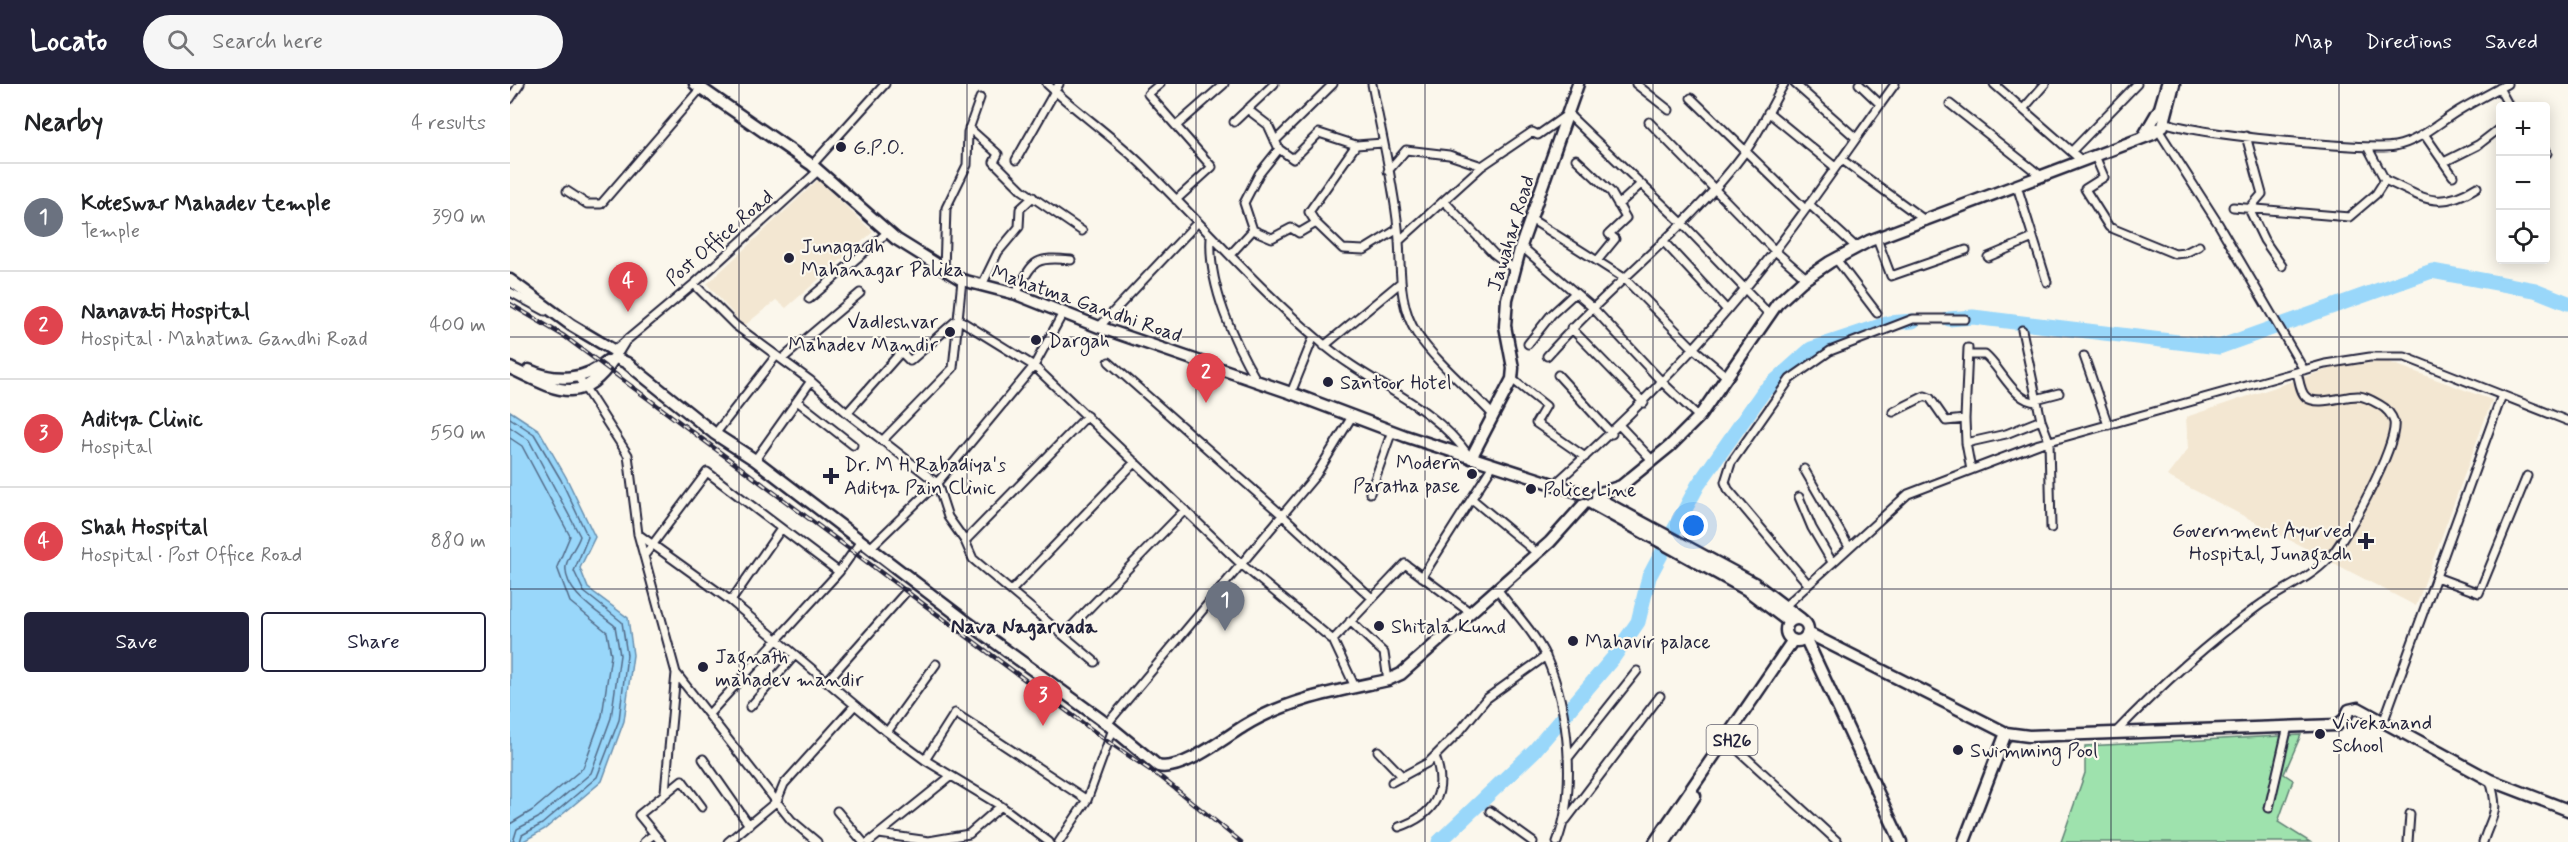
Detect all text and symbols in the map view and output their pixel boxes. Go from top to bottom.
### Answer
search box [143,15,563,69]
text: Locato [30,24,107,61]
icon: search [164,26,197,59]
text: Search here [212,28,323,56]
text: Map [2294,28,2333,56]
text: Directions [2366,28,2452,56]
text: Saved [2485,28,2538,56]
map controls [2496,102,2550,264]
button: + [2496,102,2550,156]
text: Nearby [24,106,103,140]
text: 4 results [411,110,486,137]
place label: G.P.O. [853,135,904,162]
marker: G.P.O. [834,140,848,154]
button: − [2496,156,2550,210]
street label: Jawahar Road [1481,172,1542,295]
street label: Post Office Road [660,184,780,292]
text: Koteswar Mahadev temple [81,190,331,218]
text: 1 [39,204,48,231]
text: 390 m [432,204,486,231]
button: locate [2496,210,2550,264]
text: Temple [81,218,140,245]
place label: Junagadh Mahanagar Palika [801,234,964,284]
marker: Junagadh Mahanagar Palika [782,251,796,265]
street label: Mahatma Gandhi Road [988,259,1185,350]
pin: 4 [608,262,648,312]
text: Nanavati Hospital [81,298,250,326]
place label: Vadleshvar Mahadev Mandir [788,309,939,359]
text: 2 [39,312,48,339]
text: 400 m [430,312,486,339]
marker: Vadleshvar Mahadev Mandir [943,325,957,339]
text: Hospital · Mahatma Gandhi Road [81,326,368,353]
place label: Dargah [1048,328,1110,356]
marker: Dargah [1029,333,1043,347]
pin: 2 [1186,354,1226,403]
place label: Santoor Hotel [1340,370,1452,397]
marker: Santoor Hotel [1321,375,1335,389]
text: Aditya Clinic [81,406,203,434]
text: 3 [39,420,48,447]
text: 550 m [430,420,486,447]
text: Hospital [81,434,152,461]
place label: Modern Paratha pase [1353,450,1460,500]
place label: Dr. M H Rabadiya's Aditya Pain Clinic [844,452,1006,502]
marker: Dr. M H Rabadiya's Aditya Pain Clinic [822,467,840,485]
marker: Modern Paratha pase [1465,467,1479,481]
place label: Police Line [1543,477,1636,504]
marker: Police Line [1524,482,1538,496]
your location [1679,511,1708,540]
text: Shah Hospital [81,514,208,542]
place label: Government Ayurved Hospital, Junagadh [2172,518,2352,570]
text: 4 [38,528,49,555]
text: 880 m [430,528,486,555]
marker: Government Ayurved Hospital, Junagadh [2357,532,2375,550]
text: Hospital · Post Office Road [81,542,302,569]
pin: 1 [1206,582,1244,631]
button: Save [24,612,249,672]
button: Share [261,612,486,672]
district label: Nava Nagarvada [951,613,1099,641]
place label: Shitala Kund [1391,614,1506,641]
marker: Shitala Kund [1372,619,1386,633]
place label: Mahavir palace [1585,629,1711,656]
marker: Mahavir palace [1566,634,1580,648]
place label: Jagnath mahadev mandir [715,644,864,694]
marker: Jagnath mahadev mandir [696,660,710,674]
pin: 3 [1024,676,1062,726]
place label: Vivekanand School [2332,710,2432,760]
road number: SH26 [1706,725,1758,755]
marker: Vivekanand School [2313,727,2327,741]
place label: Swimming Pool [1970,738,2098,766]
marker: Swimming Pool [1951,743,1965,757]

